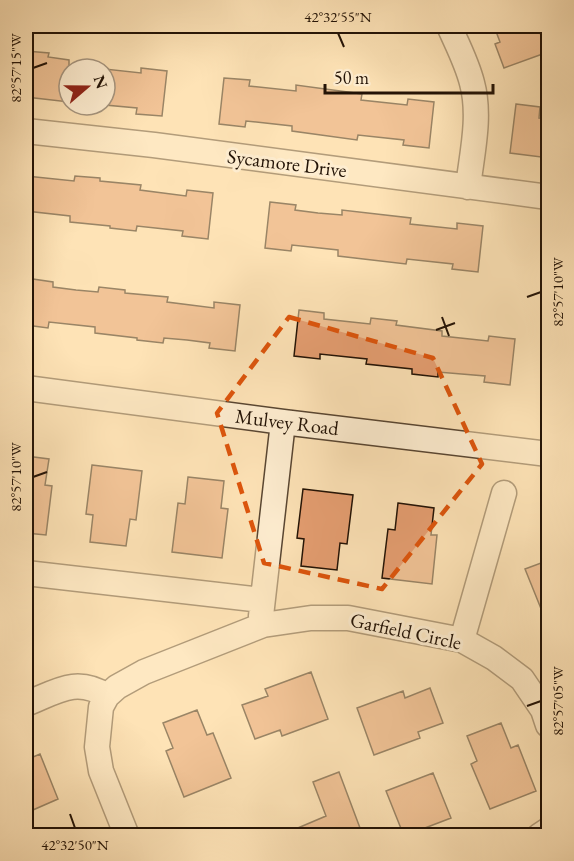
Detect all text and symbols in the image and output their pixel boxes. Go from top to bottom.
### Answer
text: 42°32'55"N [304,7,372,26]
text: 82°57'15"W [6,33,25,103]
north arrow [57,57,117,117]
scale bar [325,57,493,95]
text: 50 m [334,66,369,89]
text: N [89,72,113,92]
street label: Sycamore Drive [226,143,348,183]
text: 82°57'10"W [548,257,567,327]
street label: Mulvey Road [234,403,341,441]
text: 82°57'10"W [6,442,25,512]
street label: Garfield Circle [348,607,464,655]
text: 82°57'05"W [548,666,567,736]
text: 42°32'50"N [41,835,109,854]

